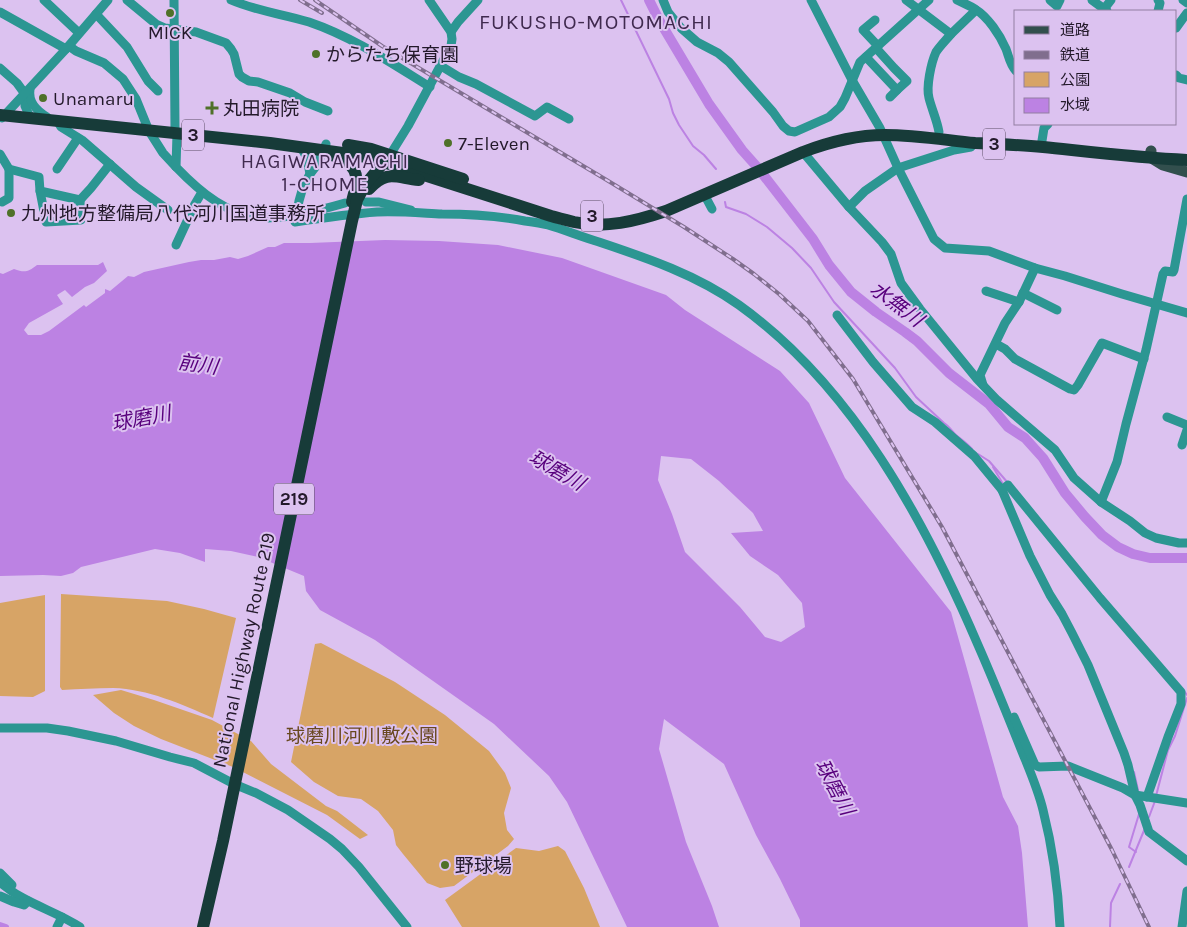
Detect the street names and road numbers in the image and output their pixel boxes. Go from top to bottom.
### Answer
road number: 3 [182,120,204,150]
road number: 3 [983,128,1005,160]
road number: 3 [581,200,603,232]
road number: 219 [274,484,314,514]
street label: National Highway Route 219 [208,531,280,770]

